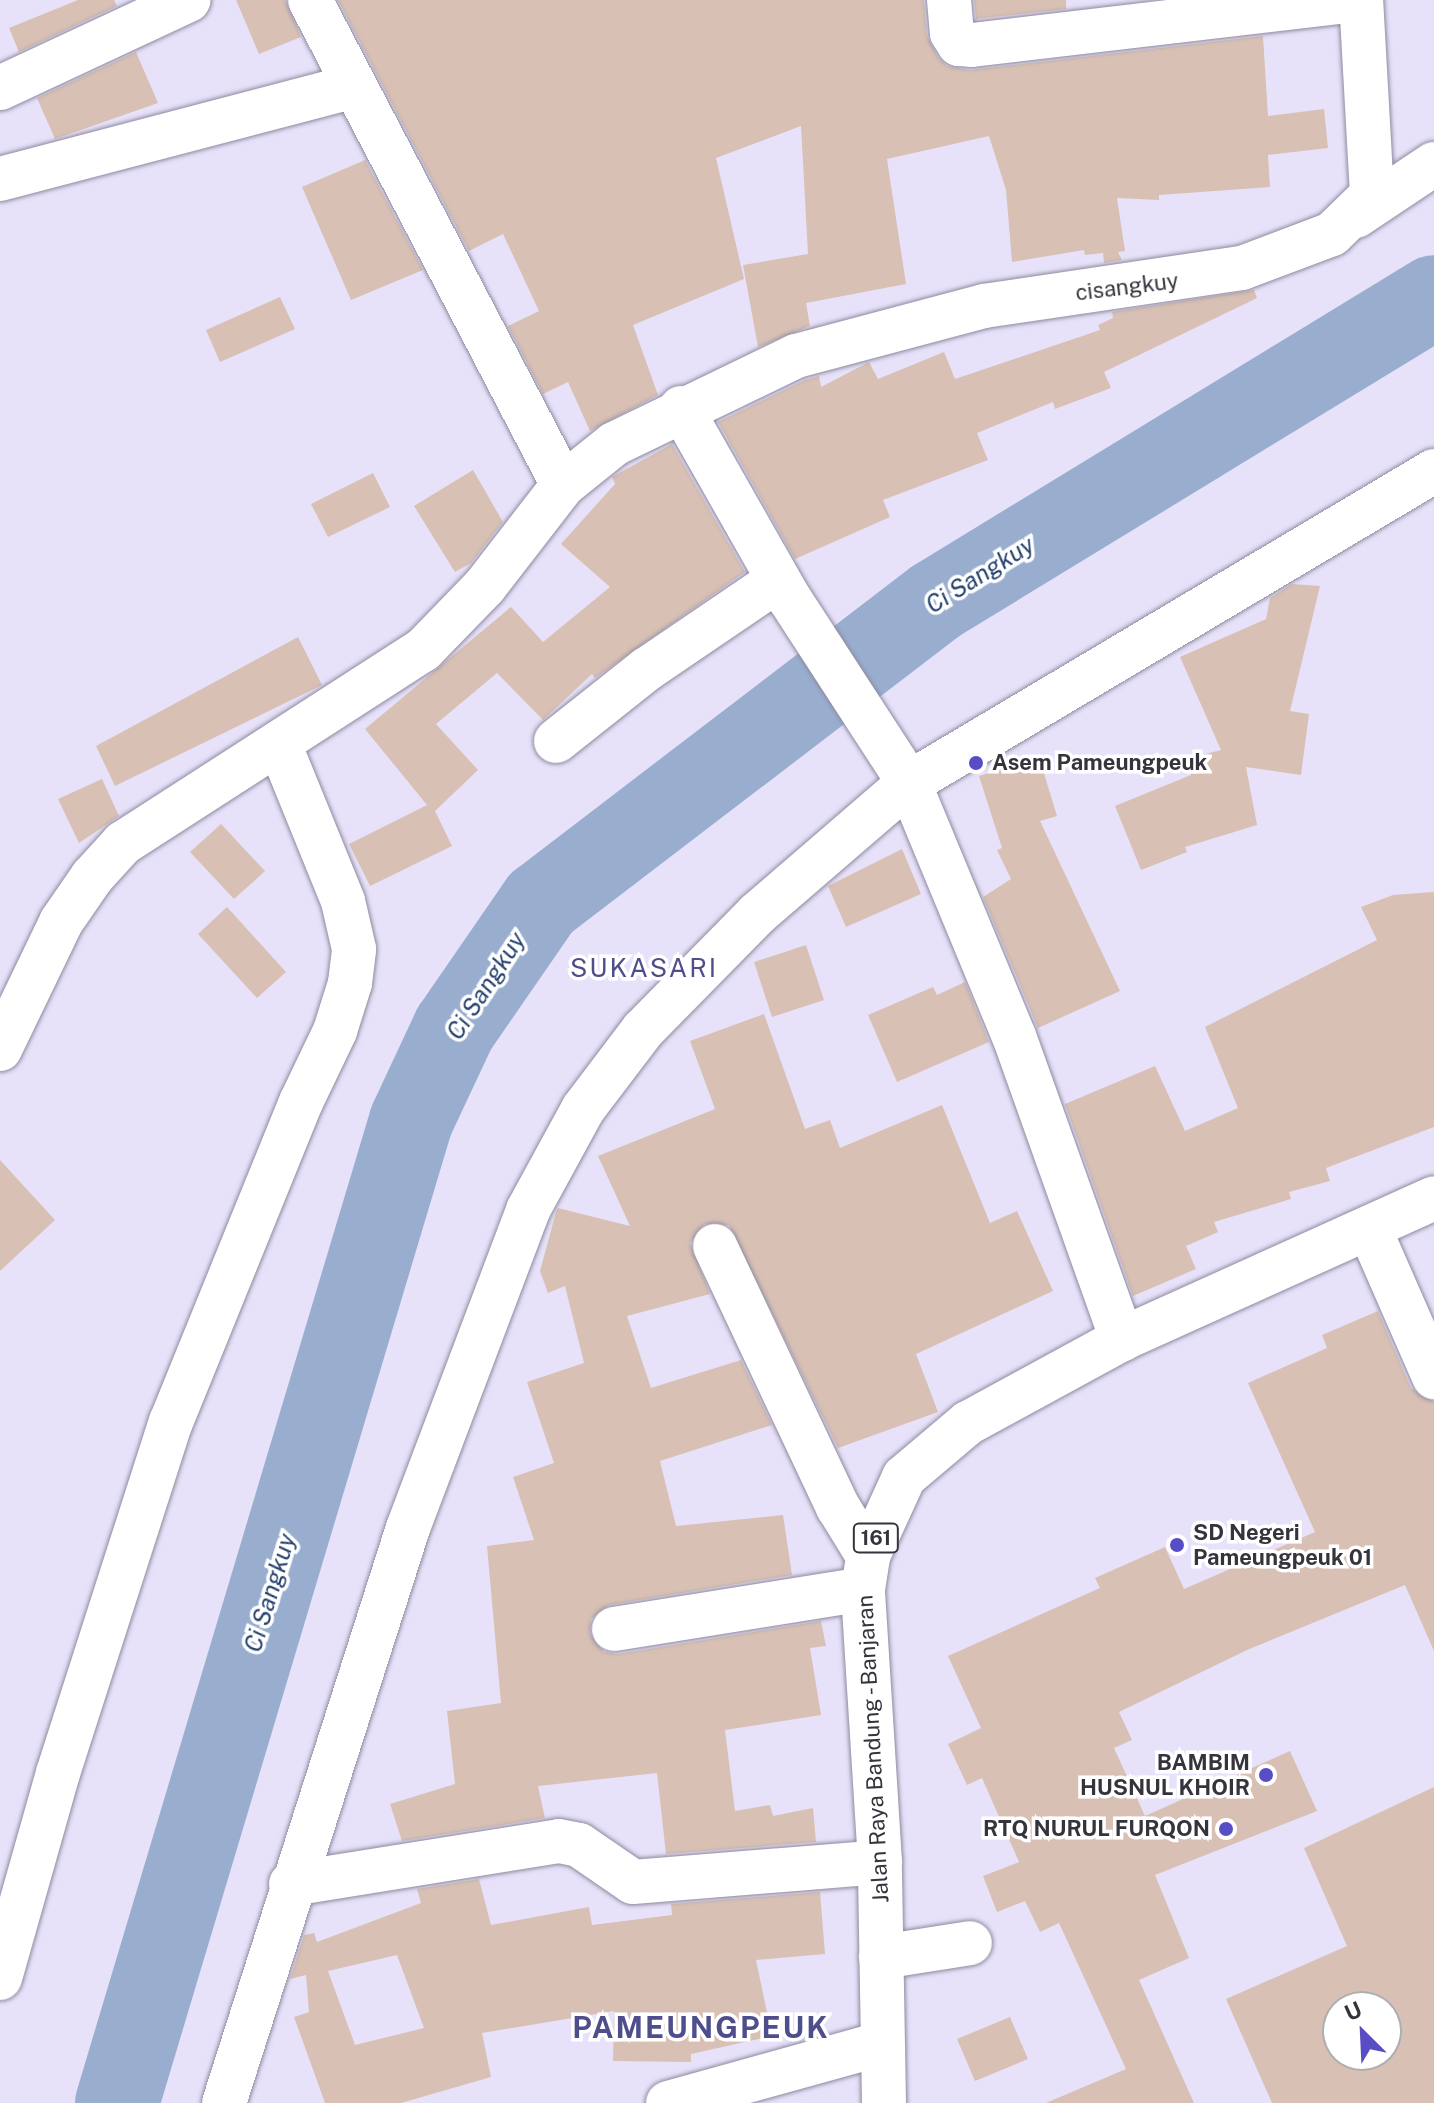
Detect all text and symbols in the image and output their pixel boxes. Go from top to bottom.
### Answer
street label: cisangkuy [1074,268,1180,306]
water label: Ci Sangkuy [921,530,1039,620]
place label: Asem Pameungpeuk [992,750,1207,776]
marker: Asem Pameungpeuk [967,754,985,772]
water label: Ci Sangkuy [441,927,531,1045]
district label: SUKASARI [570,952,718,984]
place label: SD Negeri Pameungpeuk 01 [1193,1519,1372,1570]
road number: 161 [852,1522,900,1554]
water label: Ci Sangkuy [238,1530,302,1656]
marker: SD Negeri Pameungpeuk 01 [1168,1536,1186,1554]
street label: Jalan Raya Bandung - Banjaran [852,1591,894,1907]
place label: BAMBIM HUSNUL KHOIR [1080,1749,1250,1800]
marker: BAMBIM HUSNUL KHOIR [1257,1766,1275,1784]
place label: RTQ NURUL FURQON [983,1816,1210,1842]
marker: RTQ NURUL FURQON [1217,1820,1235,1838]
north arrow [1322,1991,1402,2071]
text: U [1340,1996,1366,2026]
district label: PAMEUNGPEUK [572,2009,830,2045]

